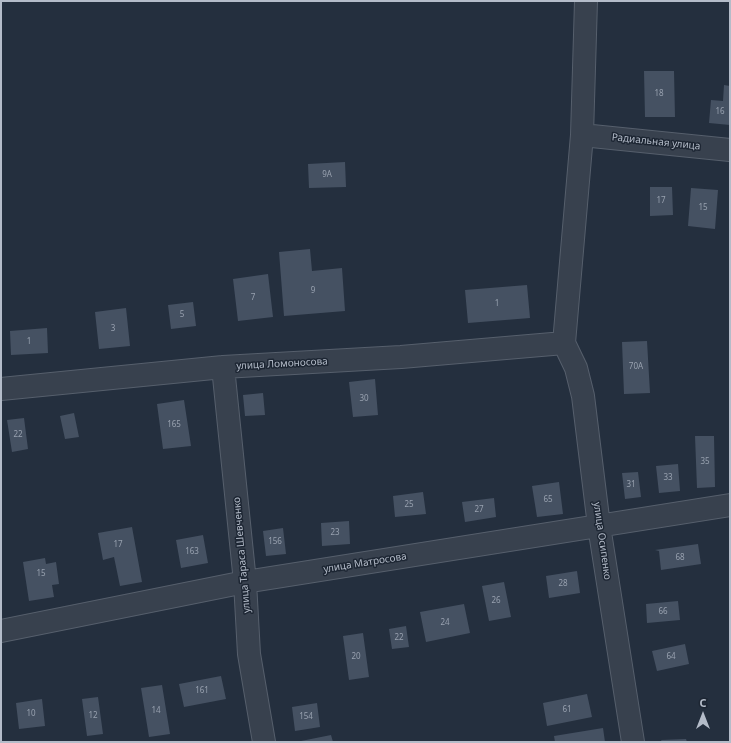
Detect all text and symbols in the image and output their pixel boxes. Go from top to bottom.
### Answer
house number: 18 [654,89,664,99]
house number: 16 [715,107,725,117]
street label: Радиальная улица [611,131,701,153]
house number: 9А [322,170,332,180]
house number: 17 [656,196,666,206]
house number: 15 [698,203,708,213]
house number: 9 [311,286,315,296]
house number: 7 [251,293,255,303]
house number: 1 [495,299,499,309]
house number: 5 [180,310,184,320]
house number: 3 [111,324,115,334]
house number: 1 [27,337,31,347]
street label: улица Ломоносова [236,356,328,372]
house number: 70А [629,362,643,372]
house number: 30 [359,394,369,404]
house number: 165 [167,420,181,430]
house number: 22 [13,430,23,440]
house number: 35 [700,457,710,467]
house number: 33 [663,473,673,483]
house number: 31 [626,480,636,490]
house number: 65 [543,495,553,505]
street label: улица Тараса Шевченко [231,496,253,614]
house number: 25 [404,500,414,510]
street label: улица Осипенко [591,501,613,581]
house number: 27 [474,505,484,515]
house number: 23 [330,528,340,538]
house number: 156 [268,537,282,547]
house number: 17 [113,540,123,550]
house number: 163 [185,547,199,557]
street label: улица Матросова [323,550,407,576]
house number: 68 [675,553,685,563]
house number: 15 [36,569,46,579]
house number: 28 [558,579,568,589]
house number: 26 [491,596,501,606]
house number: 66 [658,607,668,617]
house number: 24 [440,618,450,628]
house number: 22 [394,633,404,643]
house number: 20 [351,652,361,662]
house number: 64 [666,652,676,662]
house number: 161 [195,686,209,696]
north arrow [683,695,723,735]
text: С [699,695,707,710]
house number: 61 [562,705,572,715]
house number: 14 [151,706,161,716]
house number: 10 [26,709,36,719]
house number: 12 [88,711,98,721]
house number: 154 [299,712,313,722]

